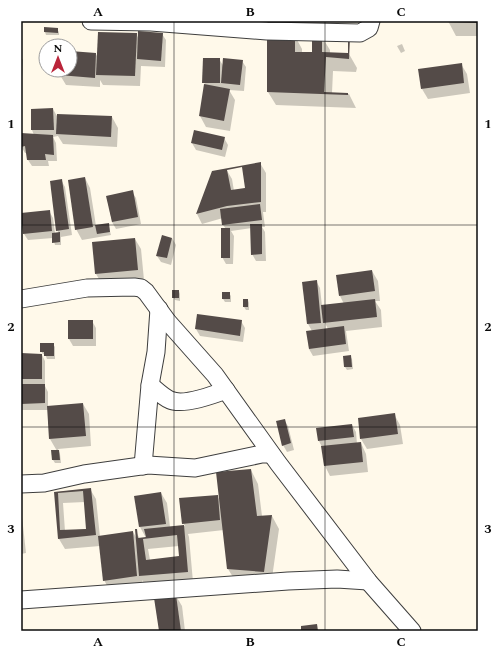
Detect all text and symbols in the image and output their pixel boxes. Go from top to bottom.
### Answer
text: A [93,2,103,22]
text: B [245,2,255,22]
text: C [396,2,406,22]
north arrow [38,38,78,78]
text: N [54,40,63,57]
text: 1 [7,114,15,134]
text: 1 [484,114,492,134]
text: 2 [7,317,15,337]
text: 2 [484,317,492,337]
text: 3 [7,519,15,539]
text: 3 [484,519,492,539]
text: A [93,632,103,652]
text: B [245,632,255,652]
text: C [396,632,406,652]

